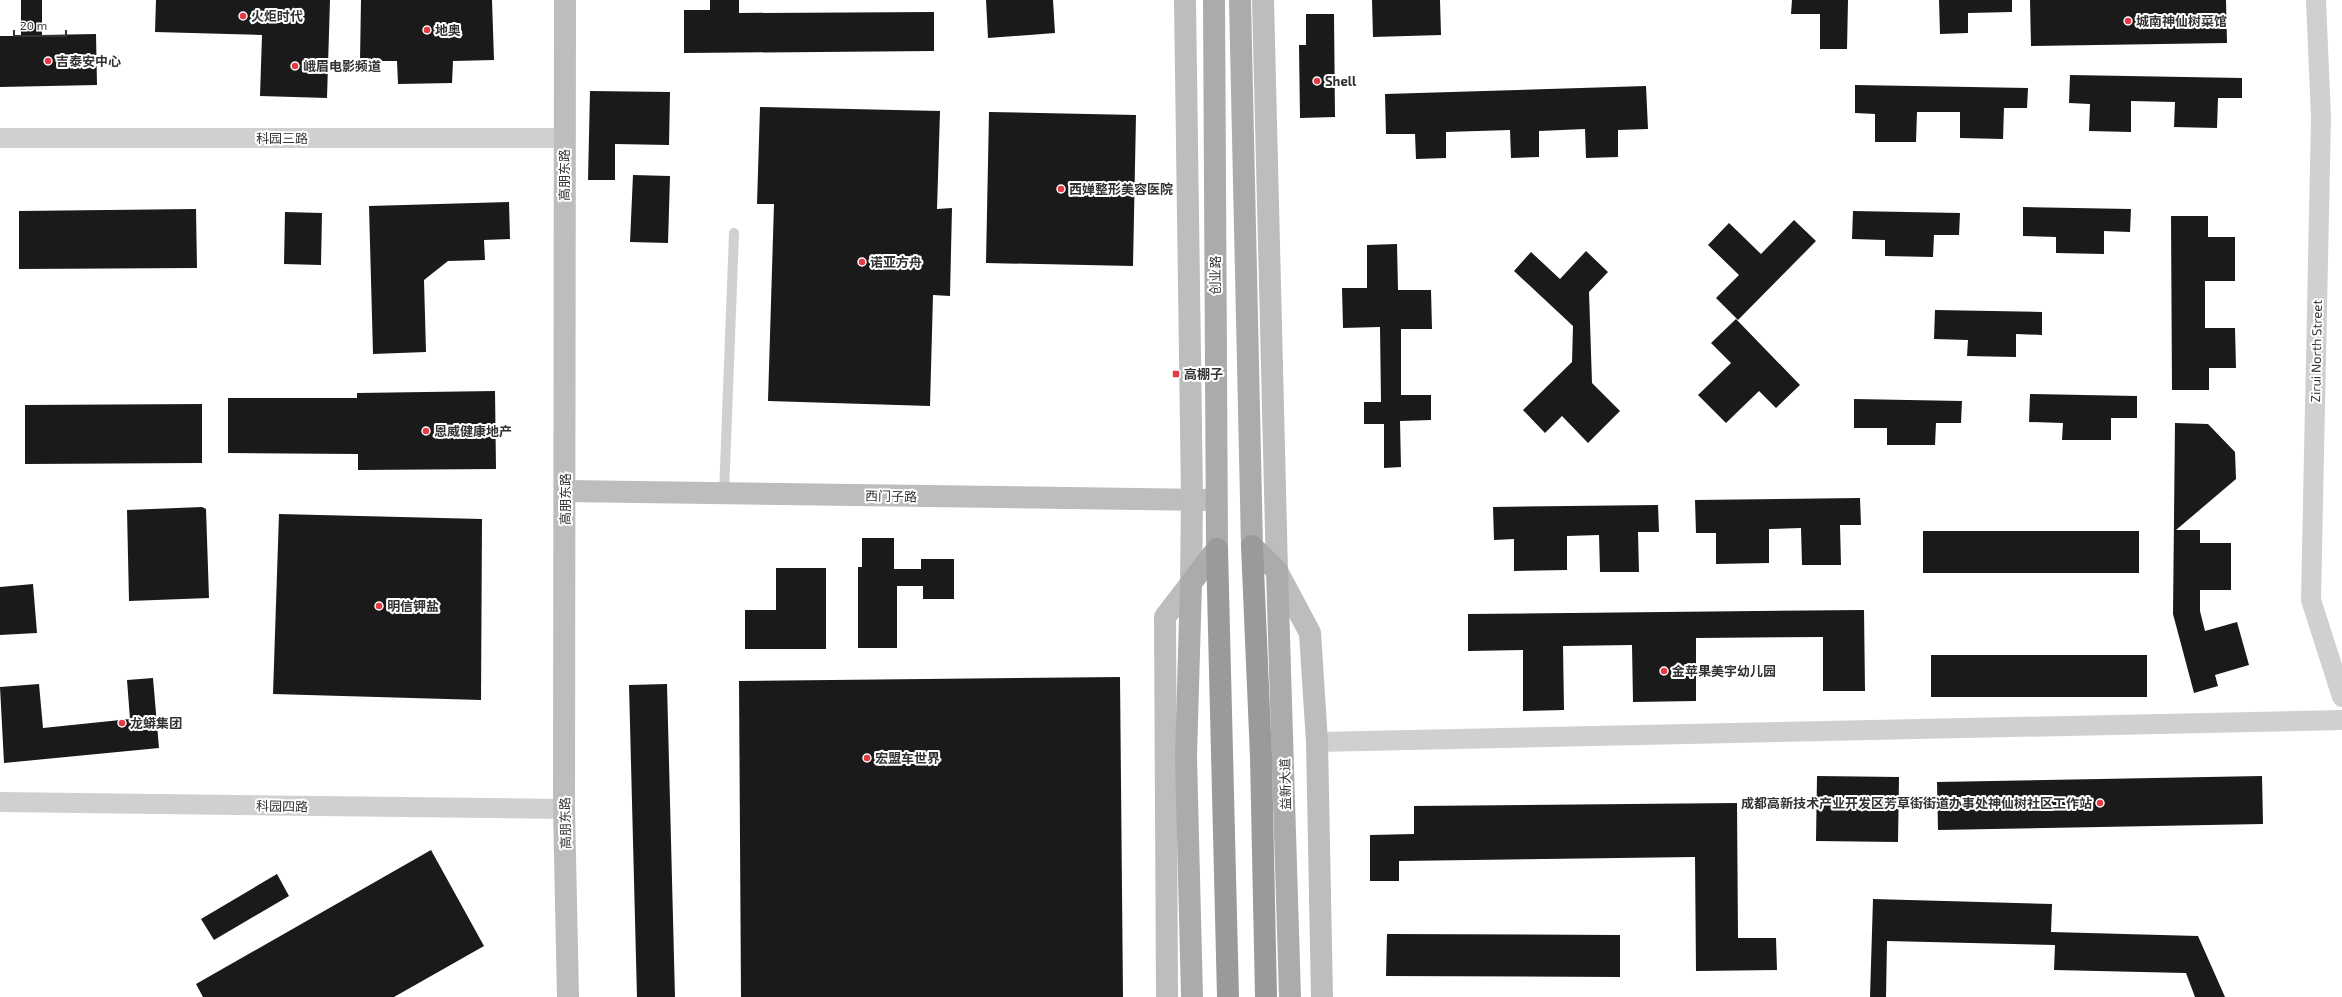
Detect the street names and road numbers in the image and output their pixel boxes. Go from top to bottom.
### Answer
street label: 科园三路 [256,130,308,146]
street label: 高朋东路 [556,149,572,201]
street label: 创业路 [1207,255,1223,295]
street label: Zirui North Street [2307,300,2325,402]
street label: 高朋东路 [557,473,573,525]
street label: 西门子路 [865,488,917,504]
street label: 益新大道 [1277,758,1293,810]
street label: 高朋东路 [557,797,573,849]
street label: 科园四路 [256,798,308,814]

